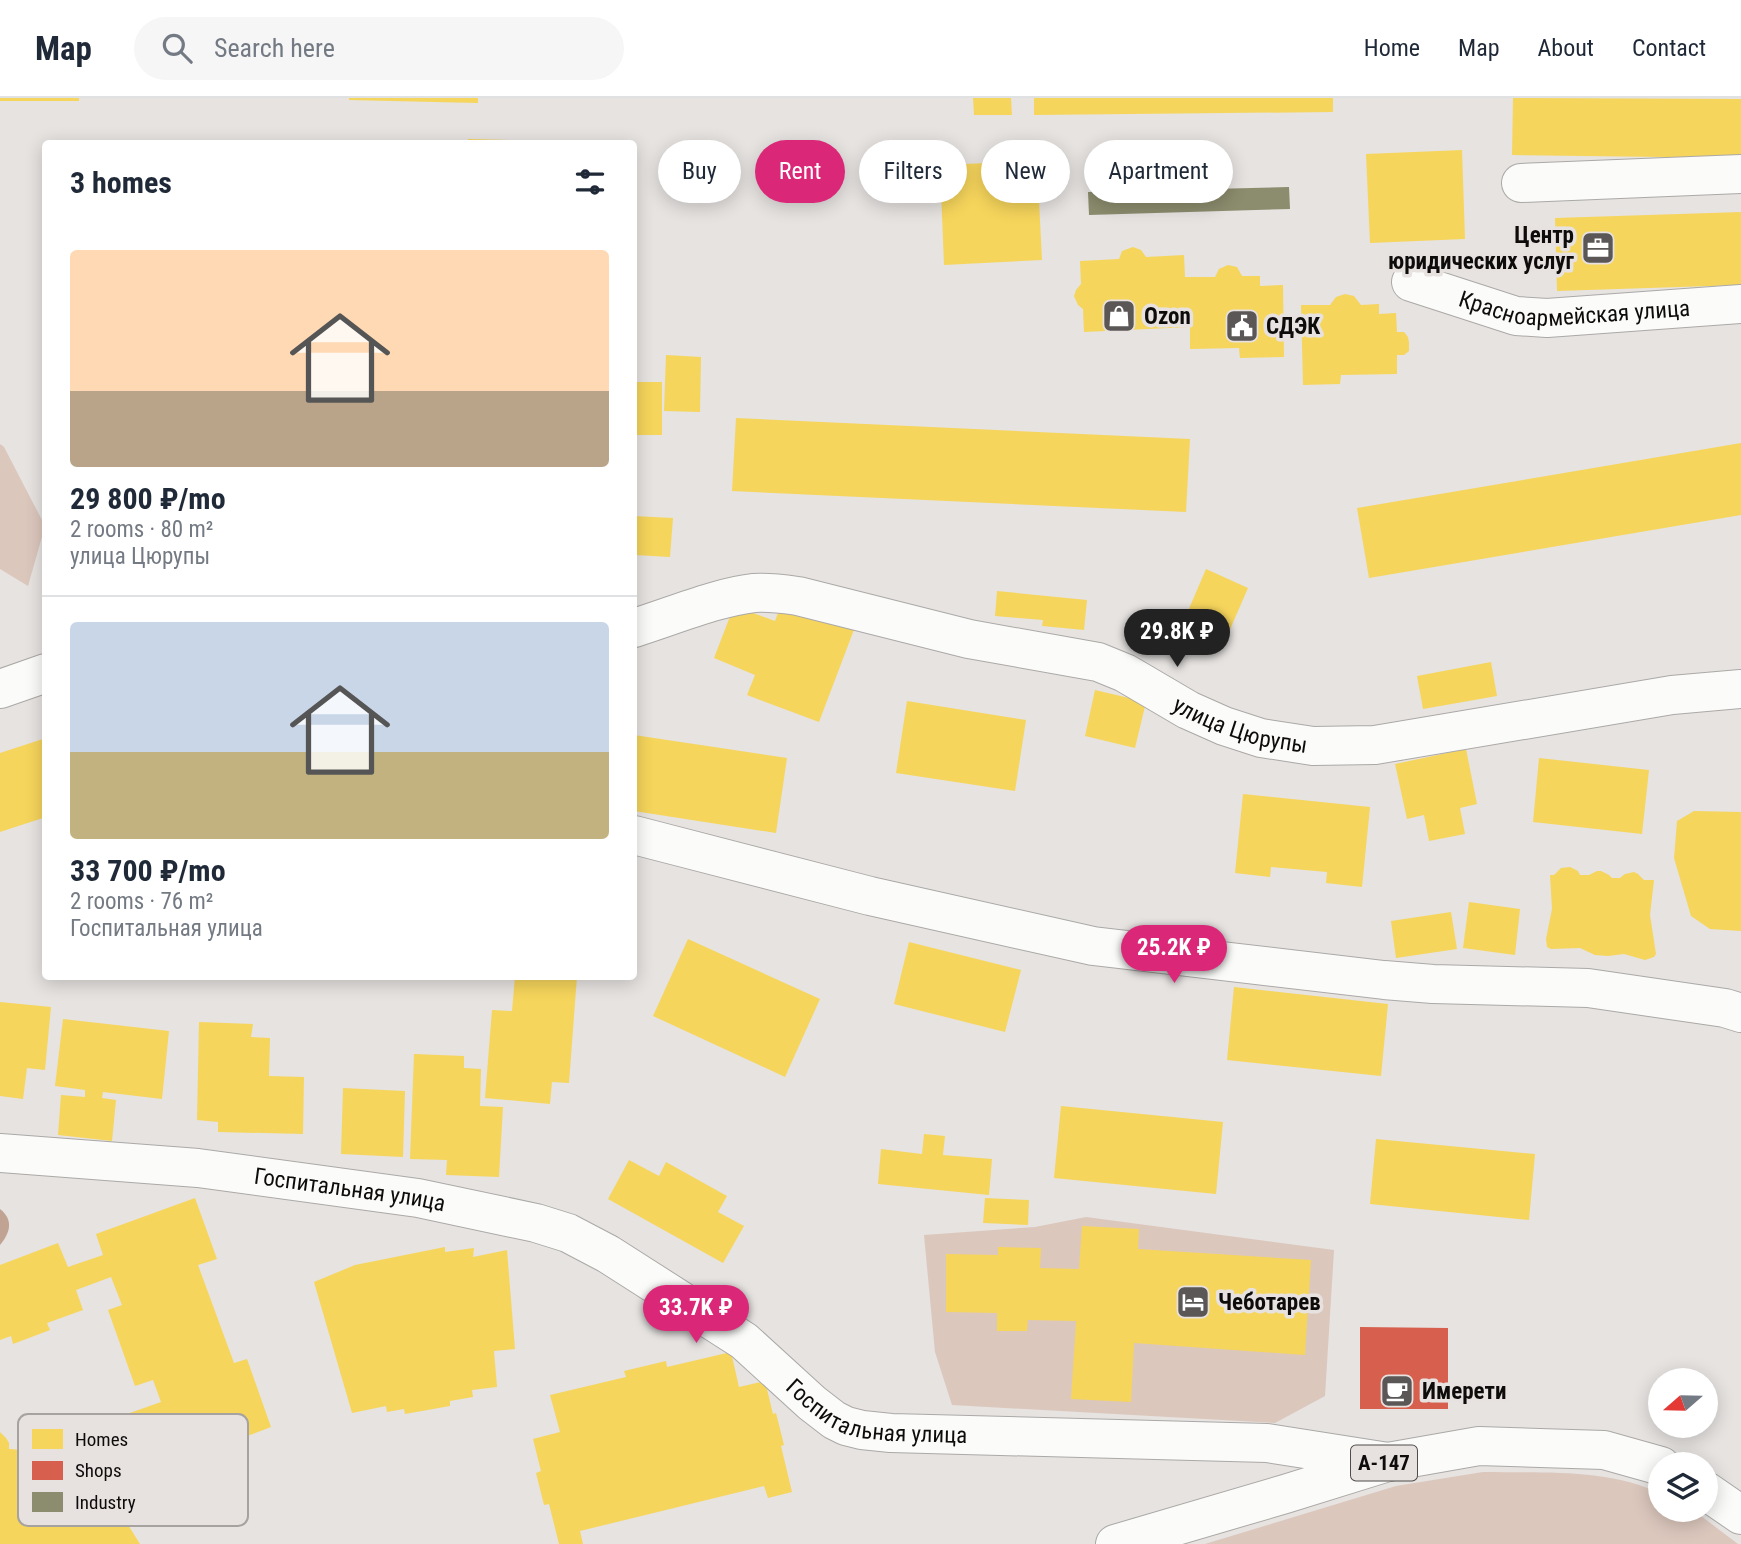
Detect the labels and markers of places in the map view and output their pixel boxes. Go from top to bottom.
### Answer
place label: Центр юридических услуг [1388,222,1574,275]
office icon: Центр юридических услуг [1579,229,1617,267]
shop icon: Ozon [1100,297,1138,335]
place label: Ozon [1144,303,1191,330]
public building icon: СДЭК [1223,307,1261,345]
place label: СДЭК [1266,313,1321,340]
pin: 29.8K ₽ [1112,610,1242,669]
pin: 25.2K ₽ [1109,926,1239,985]
hotel icon: Чеботарев [1174,1283,1212,1321]
pin: 33.7K ₽ [631,1286,761,1345]
place label: Чеботарев [1218,1289,1321,1316]
cafe icon: Имерети [1378,1372,1416,1410]
place label: Имерети [1422,1378,1506,1405]

